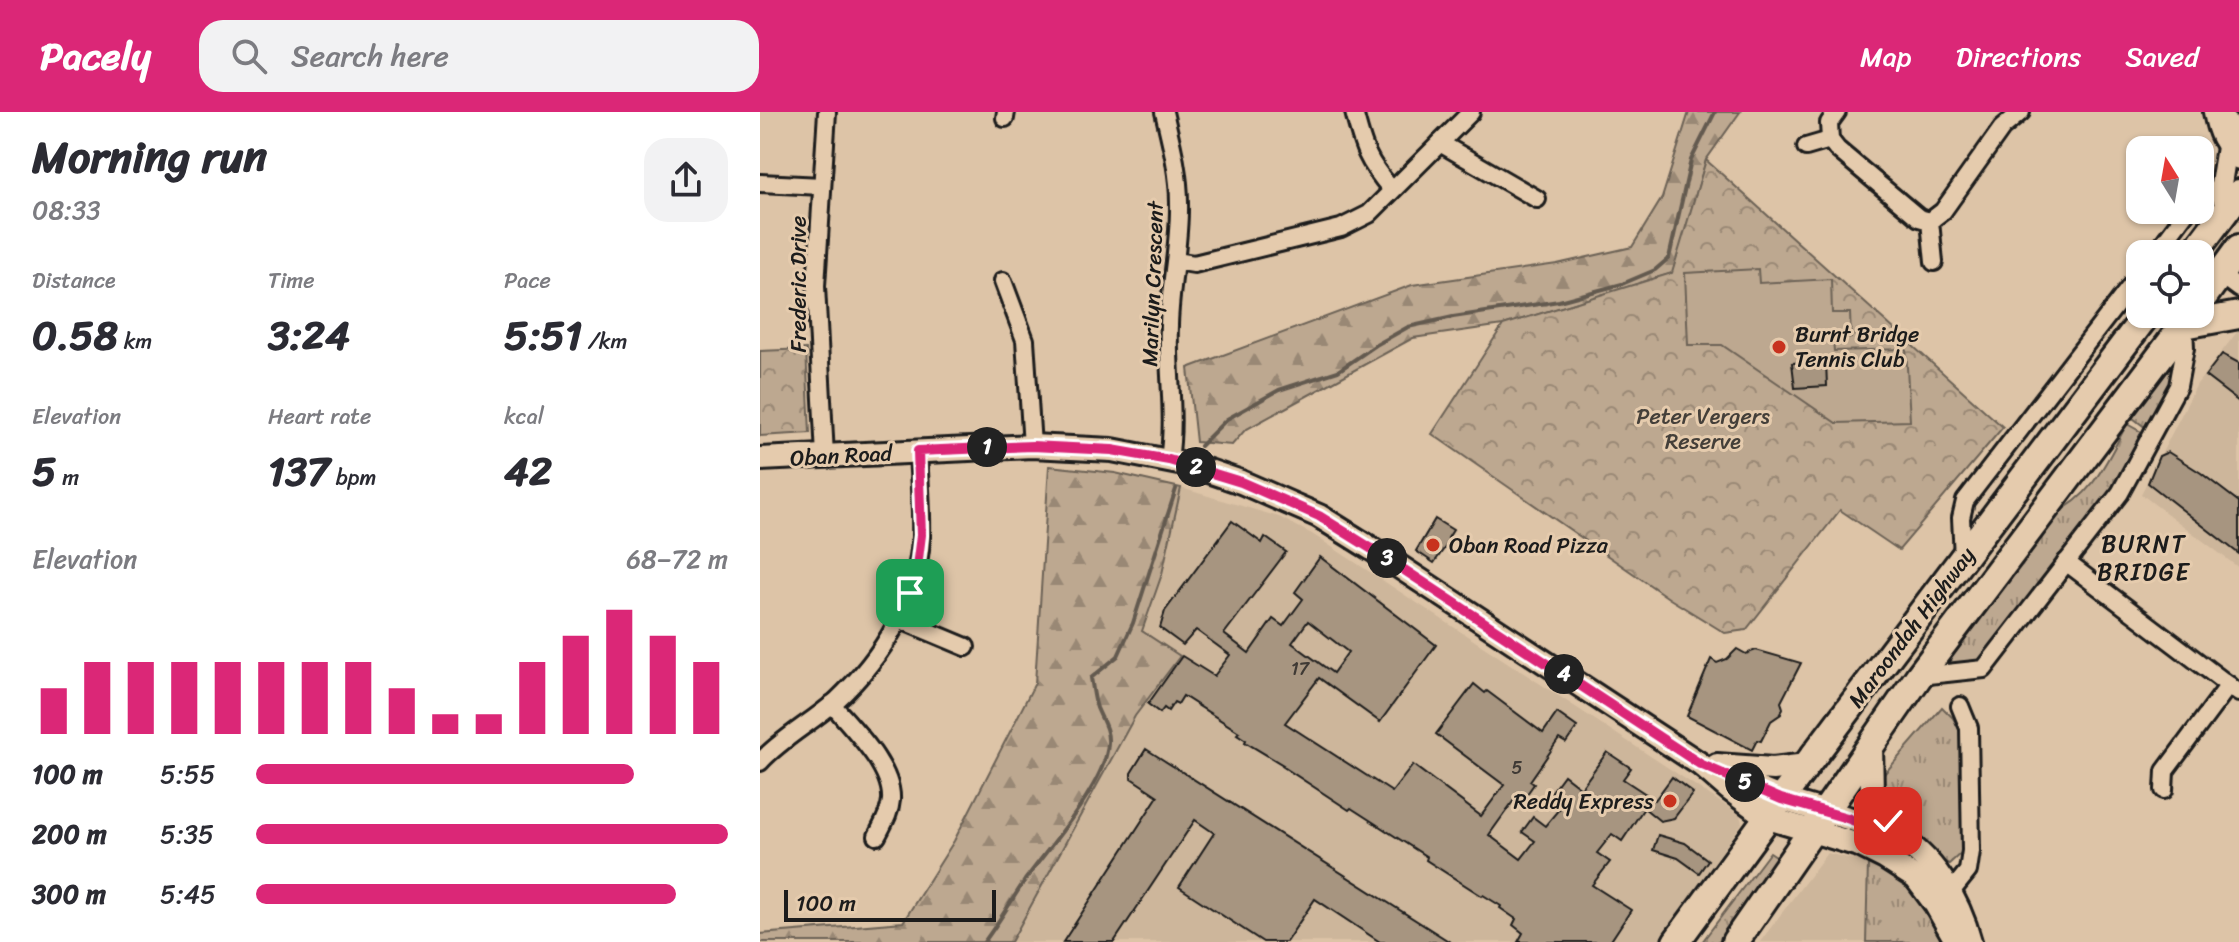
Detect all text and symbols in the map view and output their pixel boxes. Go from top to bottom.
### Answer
search box [199,20,759,92]
text: Pacely [40,23,151,90]
text: Search here [291,29,449,83]
text: Map [1860,32,1912,81]
text: Directions [1956,32,2081,81]
text: Saved [2125,32,2199,81]
icon: search [227,34,271,78]
text: Morning run [32,118,267,196]
north arrow [2126,136,2214,224]
map controls [2126,136,2214,328]
button: share [644,138,728,222]
text: 08:33 [32,187,101,233]
street label: Marilyn Crescent [1130,200,1175,367]
street label: Frederic Drive [779,216,818,352]
button: locate [2126,240,2214,328]
text: Distance [32,261,116,300]
text: Time [268,261,315,300]
text: Pace [504,261,551,300]
text: 0.58 [32,300,118,371]
text: 3:24 [268,300,350,371]
text: 5:51 [504,300,582,371]
place label: Burnt Bridge Tennis Club [1795,315,1919,379]
text: km [118,322,152,361]
text: /km [582,322,627,361]
marker: Burnt Bridge Tennis Club [1770,338,1788,356]
text: Elevation [32,397,121,436]
text: Heart rate [268,397,371,436]
text: kcal [504,397,544,436]
park label: Peter Vergers Reserve [1636,397,1770,461]
pin: 1 [967,427,1007,467]
text: 1 [982,427,992,466]
street label: Oban Road [789,433,894,478]
text: 5 [32,436,56,507]
text: 137 [268,436,330,507]
text: 42 [504,436,552,507]
pin: 2 [1176,447,1216,487]
text: 2 [1190,447,1202,486]
text: m [56,458,79,497]
text: bpm [330,458,376,497]
district label: BURNT BRIDGE [2097,523,2191,593]
place label: Oban Road Pizza [1449,526,1609,565]
text: Elevation [32,536,137,582]
text: 68–72 m [626,536,728,582]
marker: Oban Road Pizza [1424,536,1442,554]
pin: 3 [1367,538,1407,578]
text: 3 [1381,538,1393,577]
street label: Maroondah Highway [1838,538,1986,716]
pin [876,559,944,627]
icon: arrive [888,571,932,615]
house number: 17 [1291,653,1311,685]
pin: 4 [1544,654,1584,694]
text: 4 [1557,654,1571,693]
text: 100 m [32,751,103,797]
text: 5:55 [160,751,216,797]
house number: 5 [1512,752,1523,784]
pin: 5 [1725,762,1765,802]
text: 5 [1738,762,1752,801]
place label: Reddy Express [1514,782,1655,821]
pin [1854,787,1922,855]
marker: Reddy Express [1661,792,1679,810]
icon: check [1866,799,1910,843]
text: 200 m [32,811,107,857]
text: 5:35 [160,811,214,857]
text: 300 m [32,871,106,917]
text: 5:45 [160,871,216,917]
text: 100 m [796,884,856,923]
scale bar [784,886,996,922]

